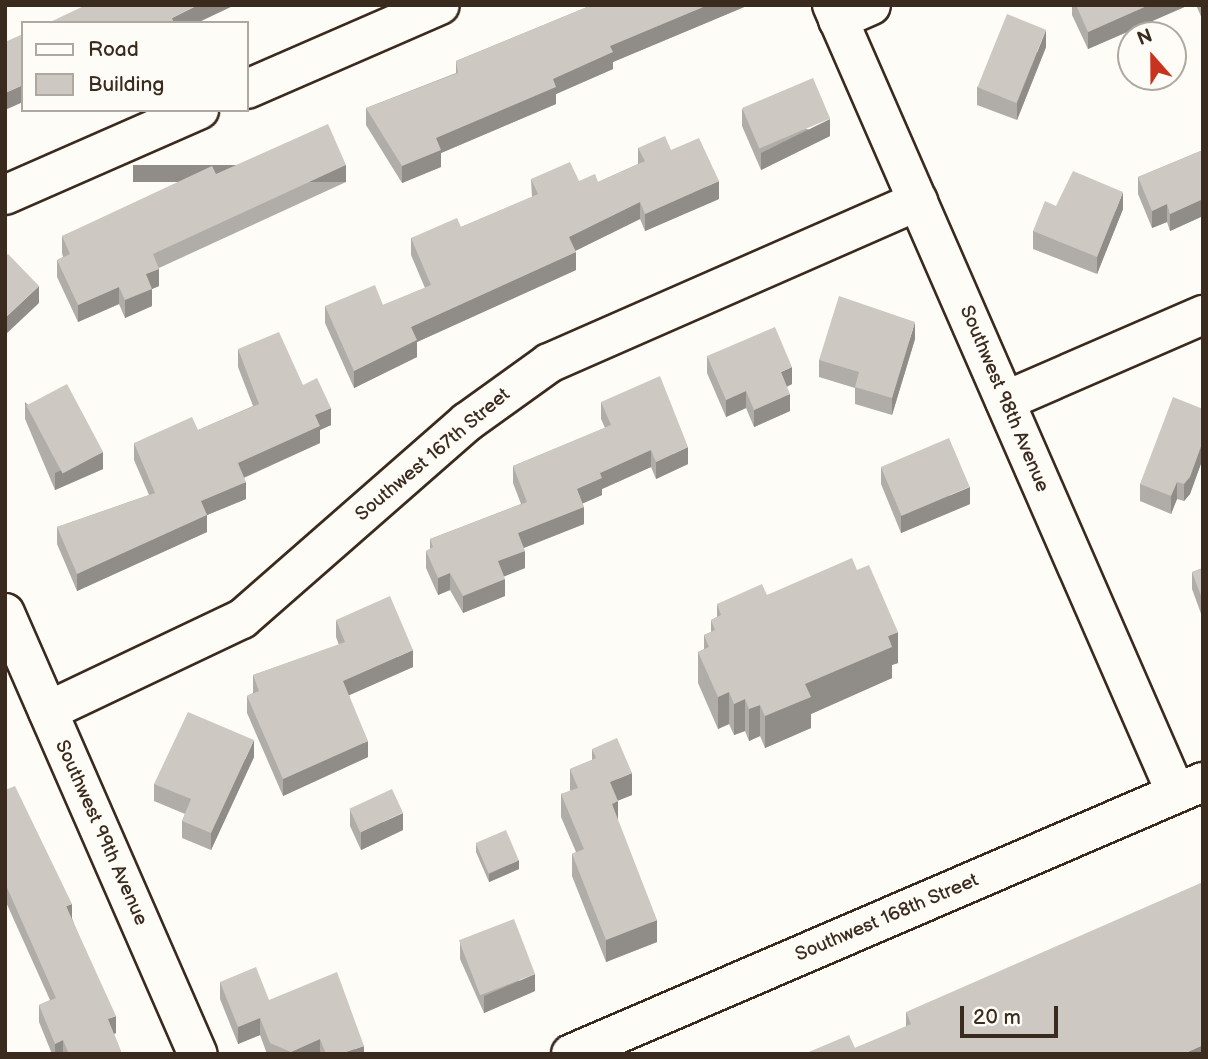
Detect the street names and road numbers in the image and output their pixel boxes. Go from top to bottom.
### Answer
street label: Southwest 98th Avenue [954,302,1054,496]
street label: Southwest 167th Street [351,384,515,526]
street label: Southwest 99th Avenue [50,737,152,929]
street label: Southwest 168th Street [792,869,982,967]

